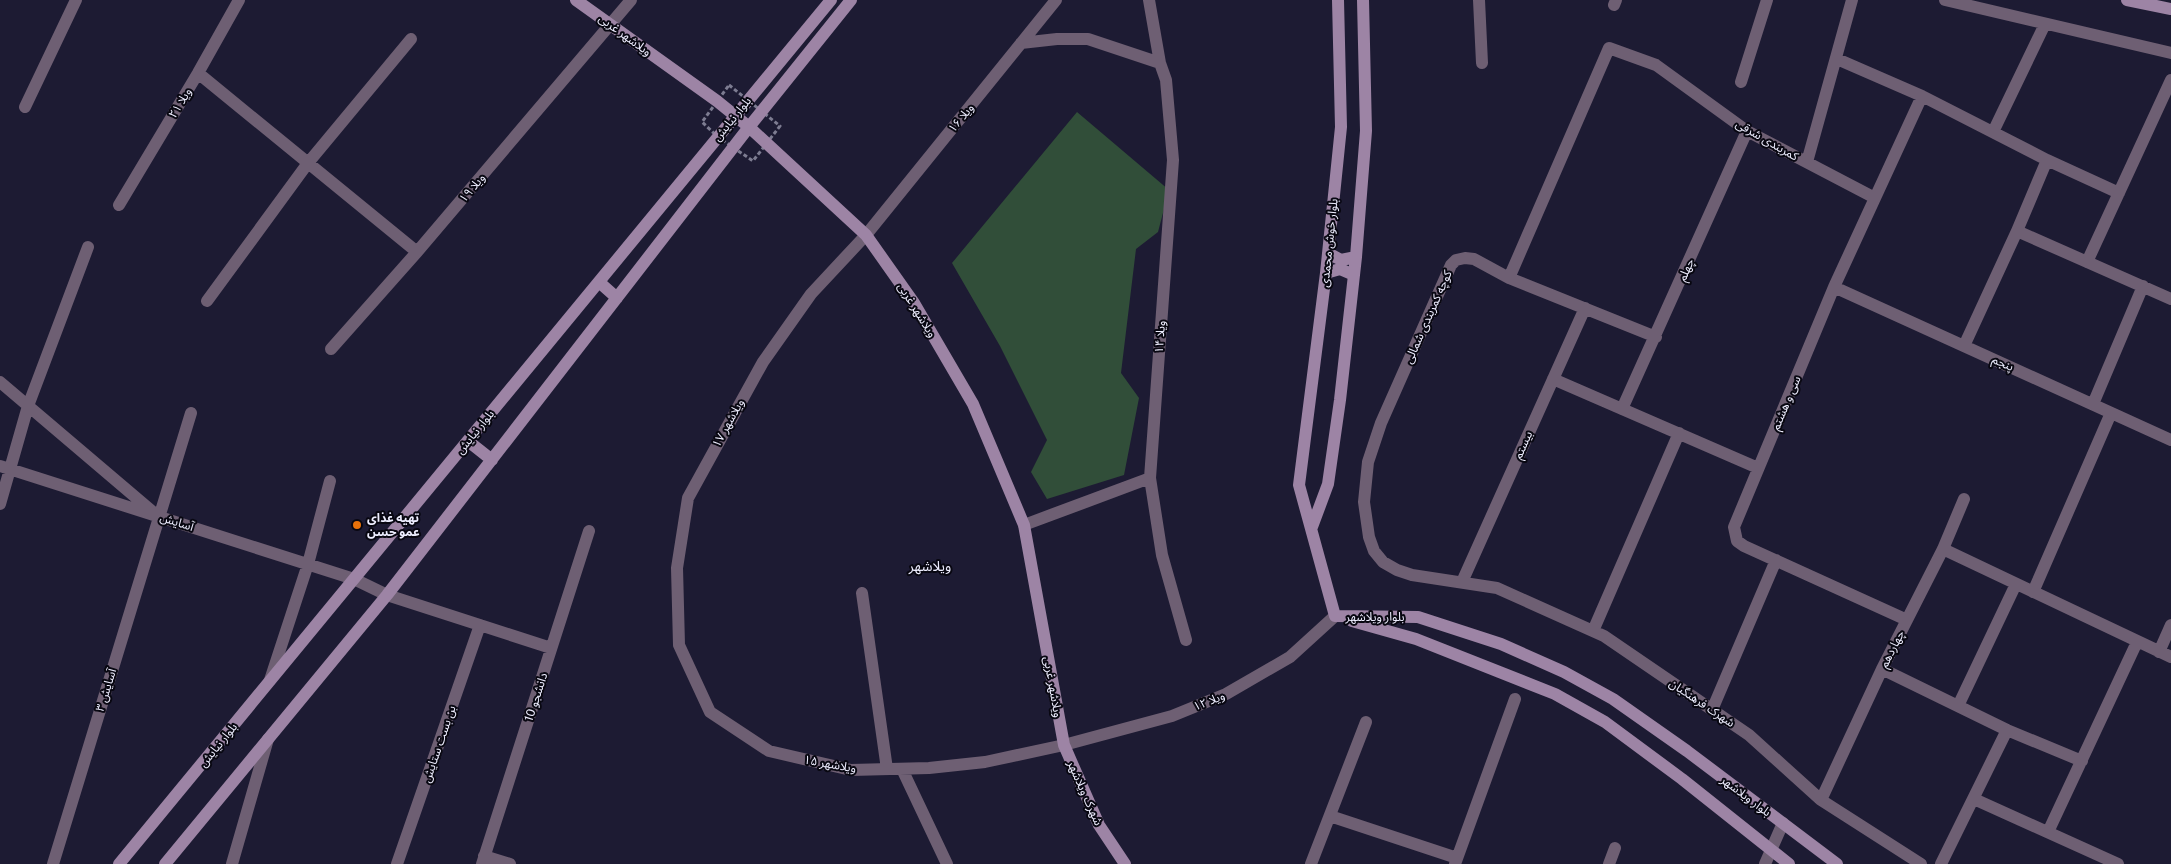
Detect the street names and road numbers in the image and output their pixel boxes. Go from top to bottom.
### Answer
street label: ویلاشهر غربی [596,11,654,59]
street label: ویلا ۲۱ [166,85,194,121]
street label: بلوار نیایش [710,94,754,144]
street label: ۱۶ ویلا [945,101,977,135]
street label: کمربندی شرقی [1733,116,1802,164]
street label: ۱۹ ویلا [456,171,488,205]
street label: بلوار خوش محمدی [1317,198,1341,288]
street label: چهلم [1675,256,1699,284]
street label: کوچه کمربندی شمالی [1401,267,1456,366]
street label: ویلاشهر غربی [895,280,939,340]
street label: ۱۴ ویلا [1152,320,1168,354]
street label: پنجم [1989,352,2016,376]
street label: سی و هشتم [1768,374,1806,433]
street label: ویلاشهر ۱۷ [709,396,747,450]
street label: بلوار نیایش [453,407,497,457]
street label: بیستم [1511,429,1537,462]
street label: آسایش [158,510,196,534]
street label: بلوار ویلاشهر [1344,610,1405,624]
street label: چهاردهم [1877,628,1909,671]
street label: ویلاشهر غربی [1041,655,1065,719]
street label: ۳ آسایش [93,666,119,713]
street label: دانشجو 10 [522,671,551,723]
street label: شهرک فرهنگیان [1666,676,1737,730]
street label: ویلا ۱۲ [1191,688,1227,714]
street label: بن بست ستایش [419,704,459,784]
street label: بلوار نیایش [196,720,240,770]
street label: ویلاشهر ۱۵ [803,753,857,776]
street label: شهرک ویلاشهر [1064,757,1106,828]
street label: بلوار ویلاشهر [1717,772,1774,819]

